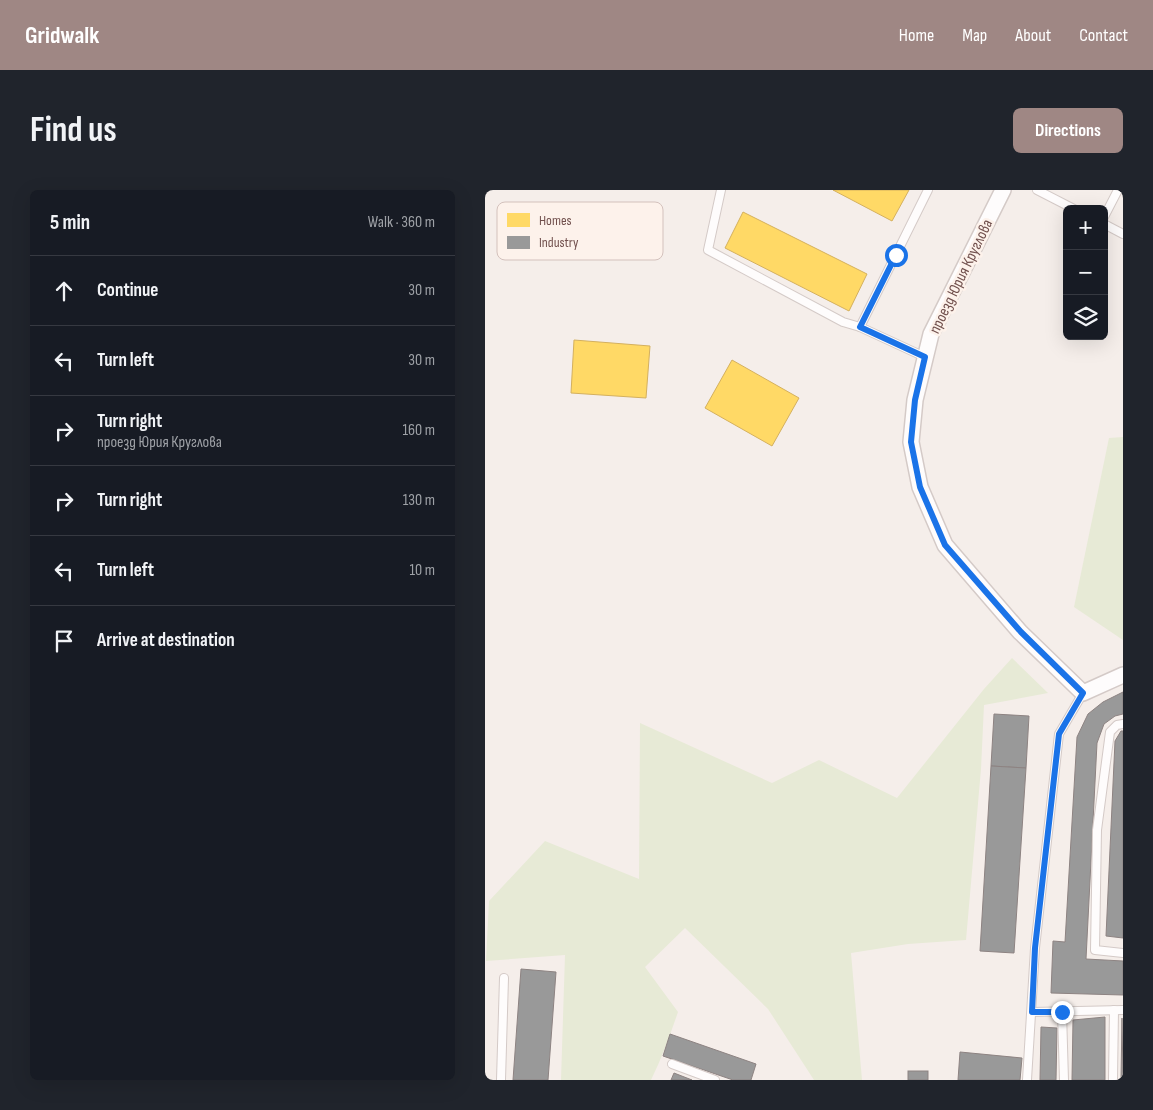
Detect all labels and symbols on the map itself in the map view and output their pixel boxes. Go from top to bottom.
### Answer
legend [497,202,663,260]
text: Homes [539,212,572,229]
street label: проезд Юрия Круглова [925,216,997,337]
text: Industry [539,234,579,251]
route start [885,244,908,267]
route end [1051,1001,1074,1024]

